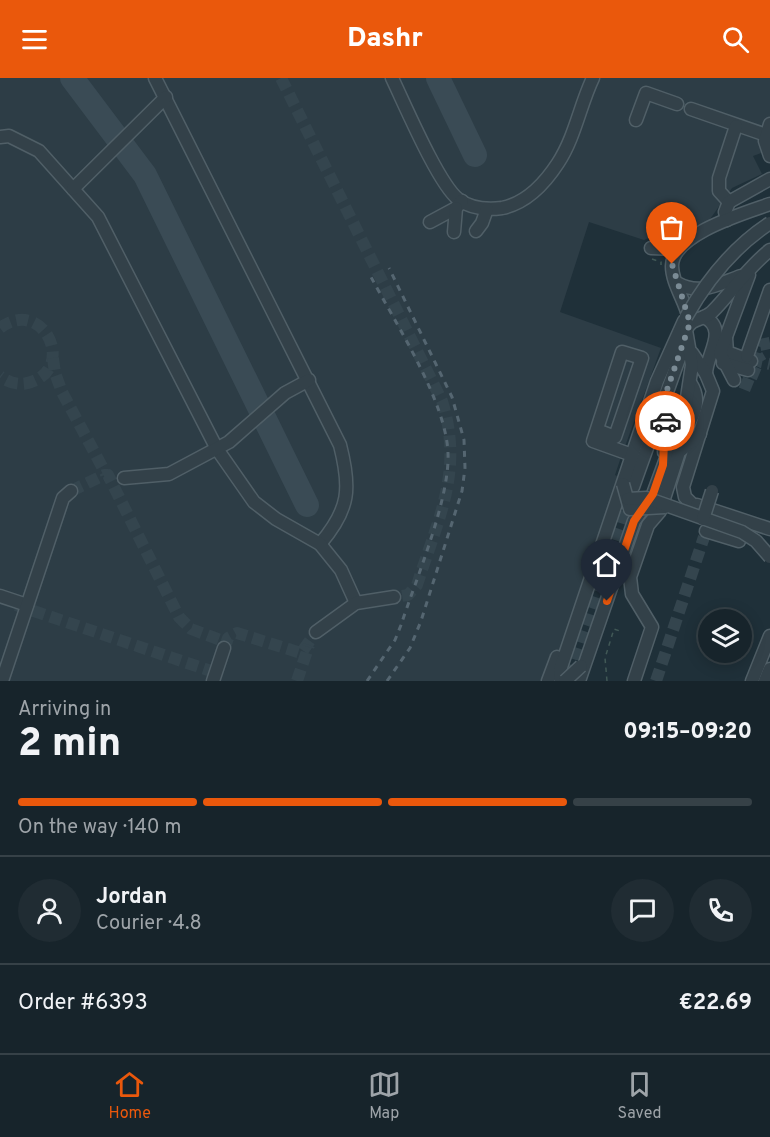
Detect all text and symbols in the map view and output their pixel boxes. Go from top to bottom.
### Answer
text: Dashr [347,22,423,56]
icon: menu [18,23,51,56]
icon: search [719,23,752,56]
pin [646,202,697,264]
icon: bag [655,211,688,244]
courier [635,391,695,451]
icon: car [649,405,682,438]
pin [581,539,632,601]
icon: home [590,548,623,581]
map controls [698,609,752,663]
button: layers [698,609,752,663]
text: Arriving in [18,697,111,723]
text: 09:15–09:20 [623,719,752,746]
text: 2 min [18,721,121,770]
text: On the way · 140 m [18,815,181,841]
button: person [18,879,81,942]
button: chat [611,879,674,942]
button: phone [689,879,752,942]
text: Jordan [96,884,167,911]
text: Courier · 4.8 [96,911,202,937]
text: Order #6393 [18,990,148,1017]
text: €22.69 [679,990,752,1017]
tab: Home [108,1068,151,1124]
tab: Map [368,1068,401,1124]
tab: Saved [618,1068,662,1124]

